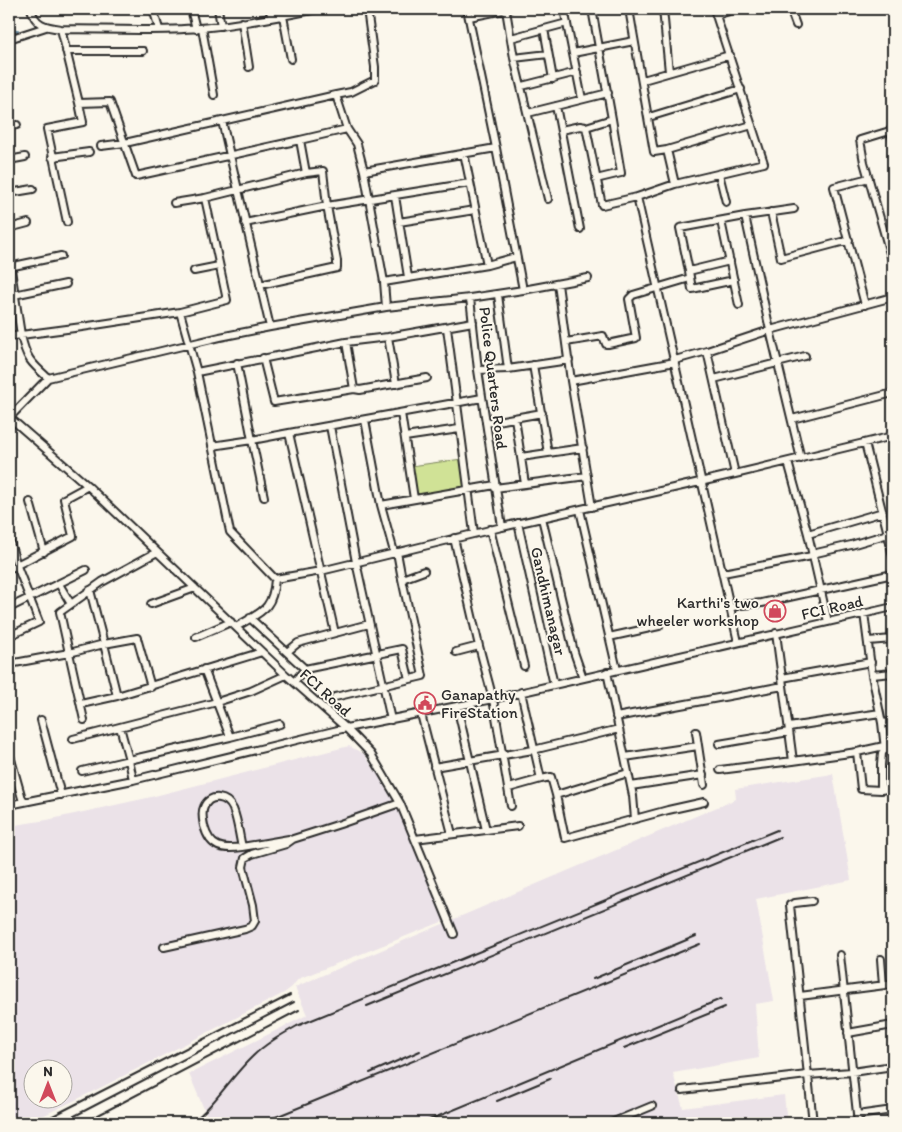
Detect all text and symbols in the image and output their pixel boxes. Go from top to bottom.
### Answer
street label: Police Quarters Road [475,306,512,451]
street label: Gandhimanagar [527,545,570,658]
street label: FCI Road [799,591,865,624]
place label: Karthi's two wheeler workshop [637,593,759,630]
shop icon: Karthi's two wheeler workshop [763,599,787,623]
street label: FCI Road [296,664,355,721]
place label: Ganapathy FireStation [441,685,518,722]
public building icon: Ganapathy FireStation [413,691,437,715]
north arrow [22,1060,72,1110]
text: N [43,1063,53,1080]

